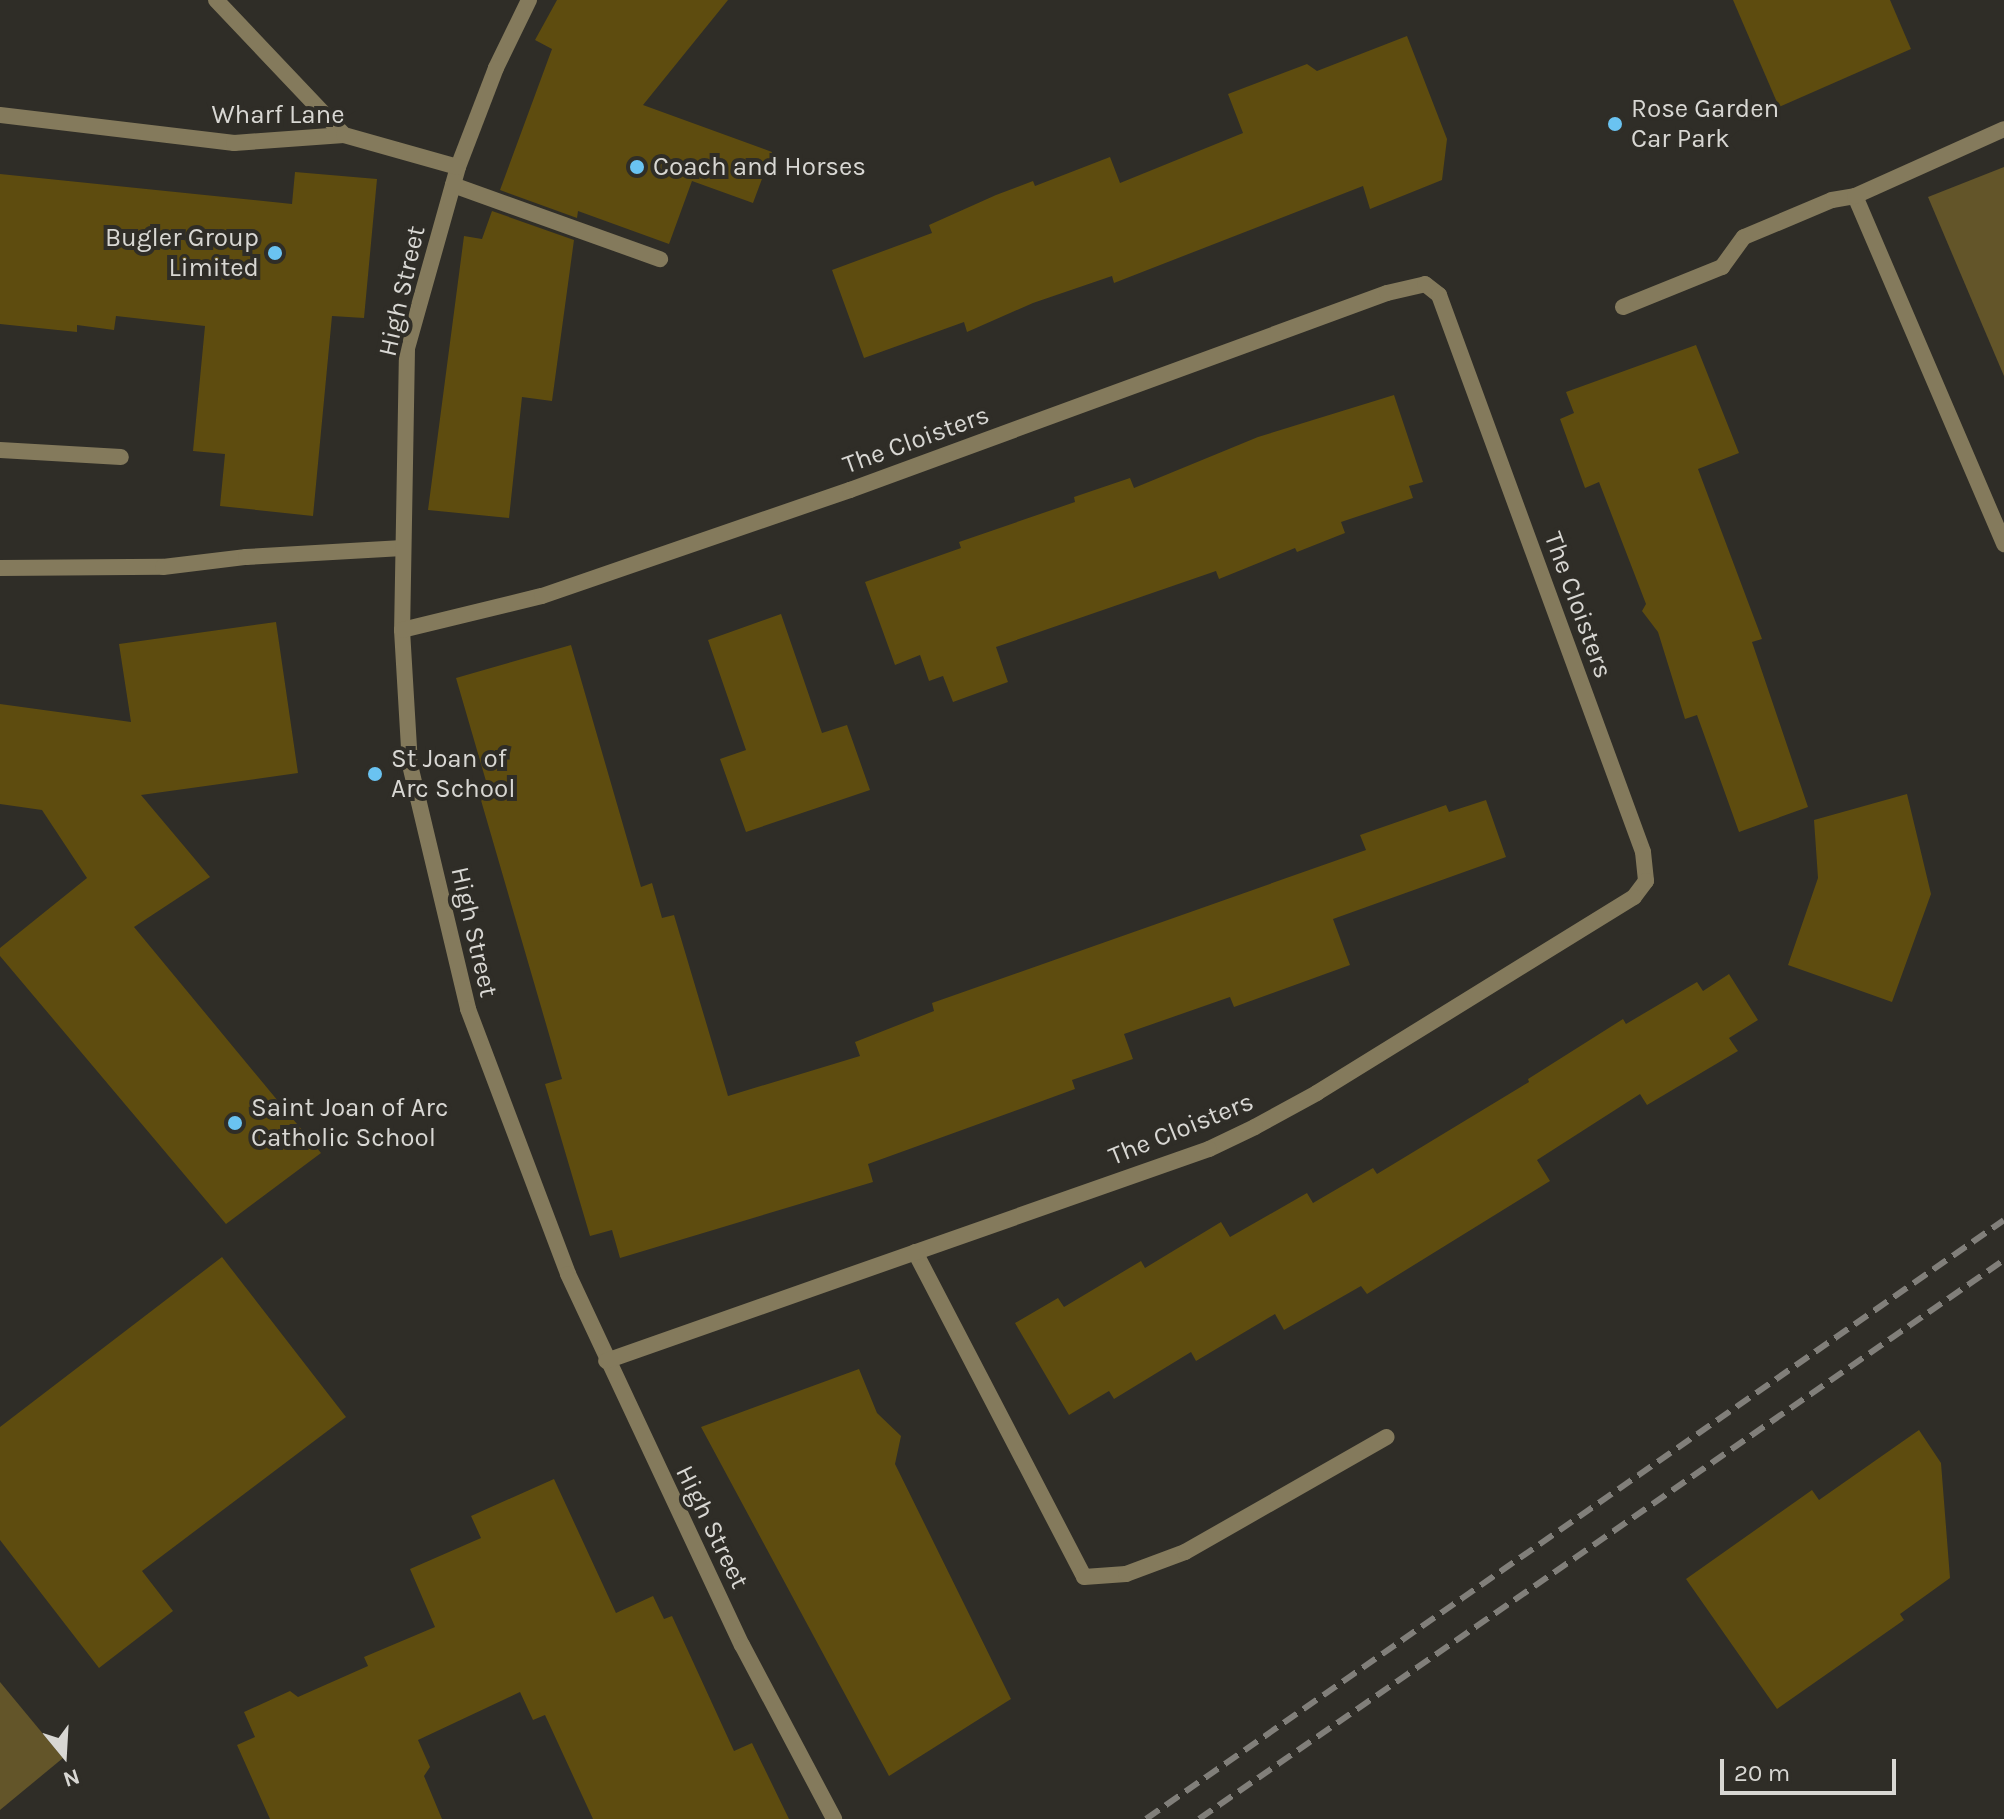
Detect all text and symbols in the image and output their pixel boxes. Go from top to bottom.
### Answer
place label: Rose Garden Car Park [1631,93,1779,154]
street label: Wharf Lane [211,99,345,131]
marker: Rose Garden Car Park [1606,115,1624,133]
place label: Coach and Horses [653,151,866,183]
marker: Coach and Horses [628,158,646,176]
place label: Bugler Group Limited [105,222,259,284]
street label: High Street [372,223,432,359]
marker: Bugler Group Limited [266,244,284,262]
street label: The Cloisters [839,399,993,481]
street label: The Cloisters [1537,528,1619,682]
place label: St Joan of Arc School [391,743,515,804]
marker: St Joan of Arc School [366,765,384,783]
street label: High Street [444,864,504,1000]
street label: The Cloisters [1104,1086,1258,1172]
place label: Saint Joan of Arc Catholic School [251,1092,448,1154]
marker: Saint Joan of Arc Catholic School [226,1114,244,1132]
street label: High Street [669,1460,755,1594]
north arrow [24,1715,104,1795]
scale bar [1724,1743,1900,1793]
text: 20 m [1734,1759,1790,1787]
text: N [60,1763,83,1793]

